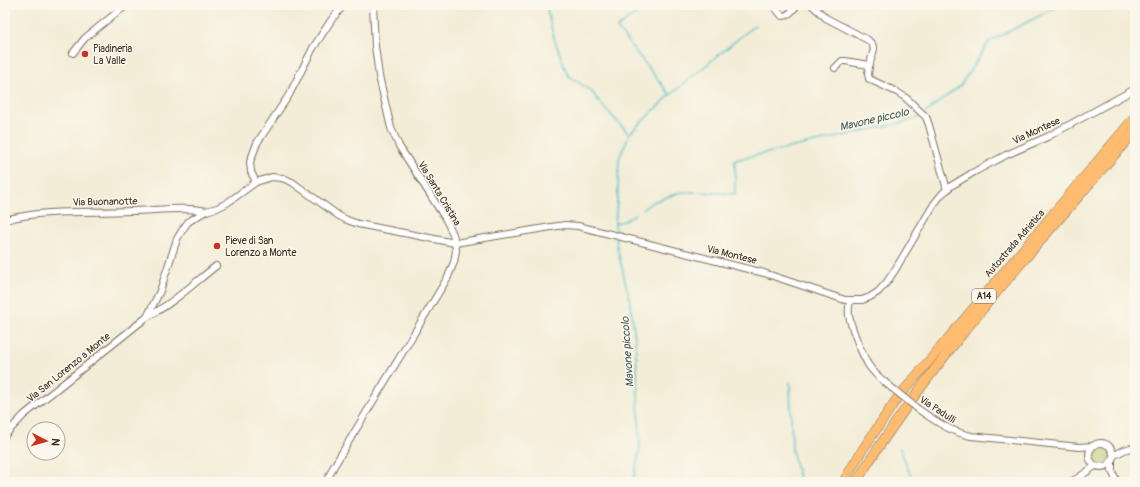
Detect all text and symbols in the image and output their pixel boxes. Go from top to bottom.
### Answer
place label: Piadineria La Valle [93,43,132,67]
marker: Piadineria La Valle [80,49,90,59]
water label: Mavone piccolo [838,105,911,134]
street label: Via Montese [1011,115,1062,147]
street label: Via Santa Cristina [415,159,463,228]
street label: Via Buonanotte [73,195,138,209]
street label: Autostrada Adriatica [982,207,1048,280]
place label: Pieve di San Lorenzo a Monte [225,235,296,259]
marker: Pieve di San Lorenzo a Monte [212,241,222,251]
street label: Via Montese [706,243,758,267]
road number: A14 [972,289,996,303]
water label: Mavone piccolo [618,315,636,388]
street label: Via San Lorenzo a Monte [24,330,113,405]
street label: Via Padulli [917,394,958,426]
north arrow [26,421,66,461]
text: N [49,438,62,447]

